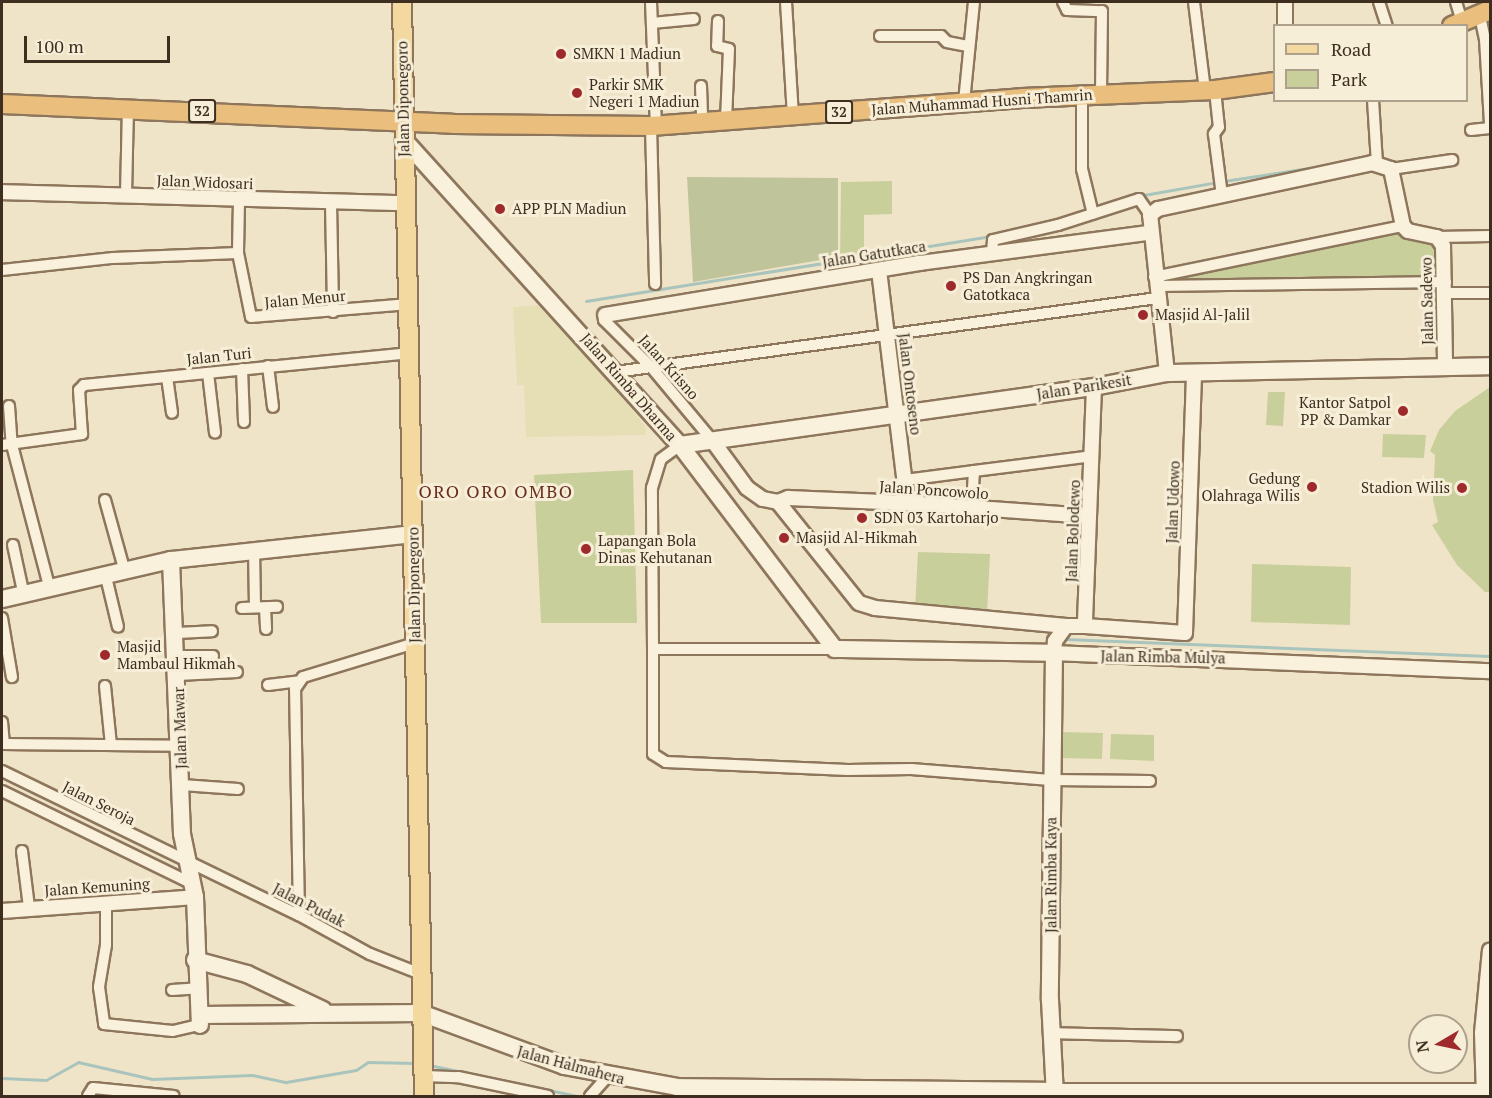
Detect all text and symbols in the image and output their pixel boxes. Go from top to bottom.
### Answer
scale bar [27,24,172,62]
legend [1273,24,1468,102]
text: 100 m [35,34,84,58]
text: Road [1331,37,1371,61]
street label: Jalan Diponegoro [393,41,413,157]
place label: SMKN 1 Madiun [573,45,681,63]
marker: SMKN 1 Madiun [554,47,568,61]
text: Park [1331,67,1367,91]
place label: Parkir SMK Negeri 1 Madiun [589,75,699,110]
street label: Jalan Muhammad Husni Thamrin [871,85,1093,119]
marker: Parkir SMK Negeri 1 Madiun [570,86,584,100]
road number: 32 [187,100,217,122]
road number: 32 [824,101,854,123]
street label: Jalan Widosari [156,171,254,193]
place label: APP PLN Madiun [512,200,627,218]
marker: APP PLN Madiun [493,202,507,216]
street label: Jalan Gatutkaca [821,237,927,271]
street label: Jalan Sadewo [1417,257,1437,345]
place label: PS Dan Angkringan Gatotkaca [963,268,1093,303]
marker: PS Dan Angkringan Gatotkaca [944,279,958,293]
street label: Jalan Menur [264,286,346,312]
place label: Masjid Al-Jalil [1155,306,1250,324]
marker: Masjid Al-Jalil [1136,308,1150,322]
street label: Jalan Rimba Dharma [577,329,681,445]
street label: Jalan Krisno [635,331,703,403]
street label: Jalan Ontoseno [895,332,925,436]
street label: Jalan Turi [186,344,252,368]
street label: Jalan Parikesit [1035,371,1133,403]
place label: Kantor Satpol PP & Damkar [1299,393,1391,428]
marker: Kantor Satpol PP & Damkar [1396,404,1410,418]
street label: Jalan Udowo [1163,460,1183,544]
place label: Gedung Olahraga Wilis [1202,469,1300,504]
street label: Jalan Poncowolo [879,477,989,503]
street label: Jalan Bolodewo [1062,479,1084,583]
place label: Stadion Wilis [1361,479,1450,497]
district label: ORO ORO OMBO [418,480,574,502]
marker: Gedung Olahraga Wilis [1305,480,1319,494]
marker: Stadion Wilis [1455,481,1469,495]
place label: SDN 03 Kartoharjo [874,509,999,527]
marker: SDN 03 Kartoharjo [855,511,869,525]
street label: Jalan Diponegoro [404,527,424,643]
place label: Masjid Al-Hikmah [796,529,918,547]
place label: Lapangan Bola Dinas Kehutanan [598,531,712,566]
marker: Masjid Al-Hikmah [777,531,791,545]
marker: Lapangan Bola Dinas Kehutanan [579,542,593,556]
place label: Masjid Mambaul Hikmah [117,637,236,672]
street label: Jalan Rimba Mulya [1100,647,1226,667]
marker: Masjid Mambaul Hikmah [98,648,112,662]
street label: Jalan Mawar [170,687,190,769]
street label: Jalan Seroja [60,777,138,829]
street label: Jalan Rimba Kaya [1042,817,1060,933]
street label: Jalan Kemuning [44,874,150,900]
street label: Jalan Pudak [270,879,348,931]
north arrow [1408,1014,1468,1074]
text: N [1410,1039,1434,1054]
street label: Jalan Halmahera [515,1042,627,1088]

